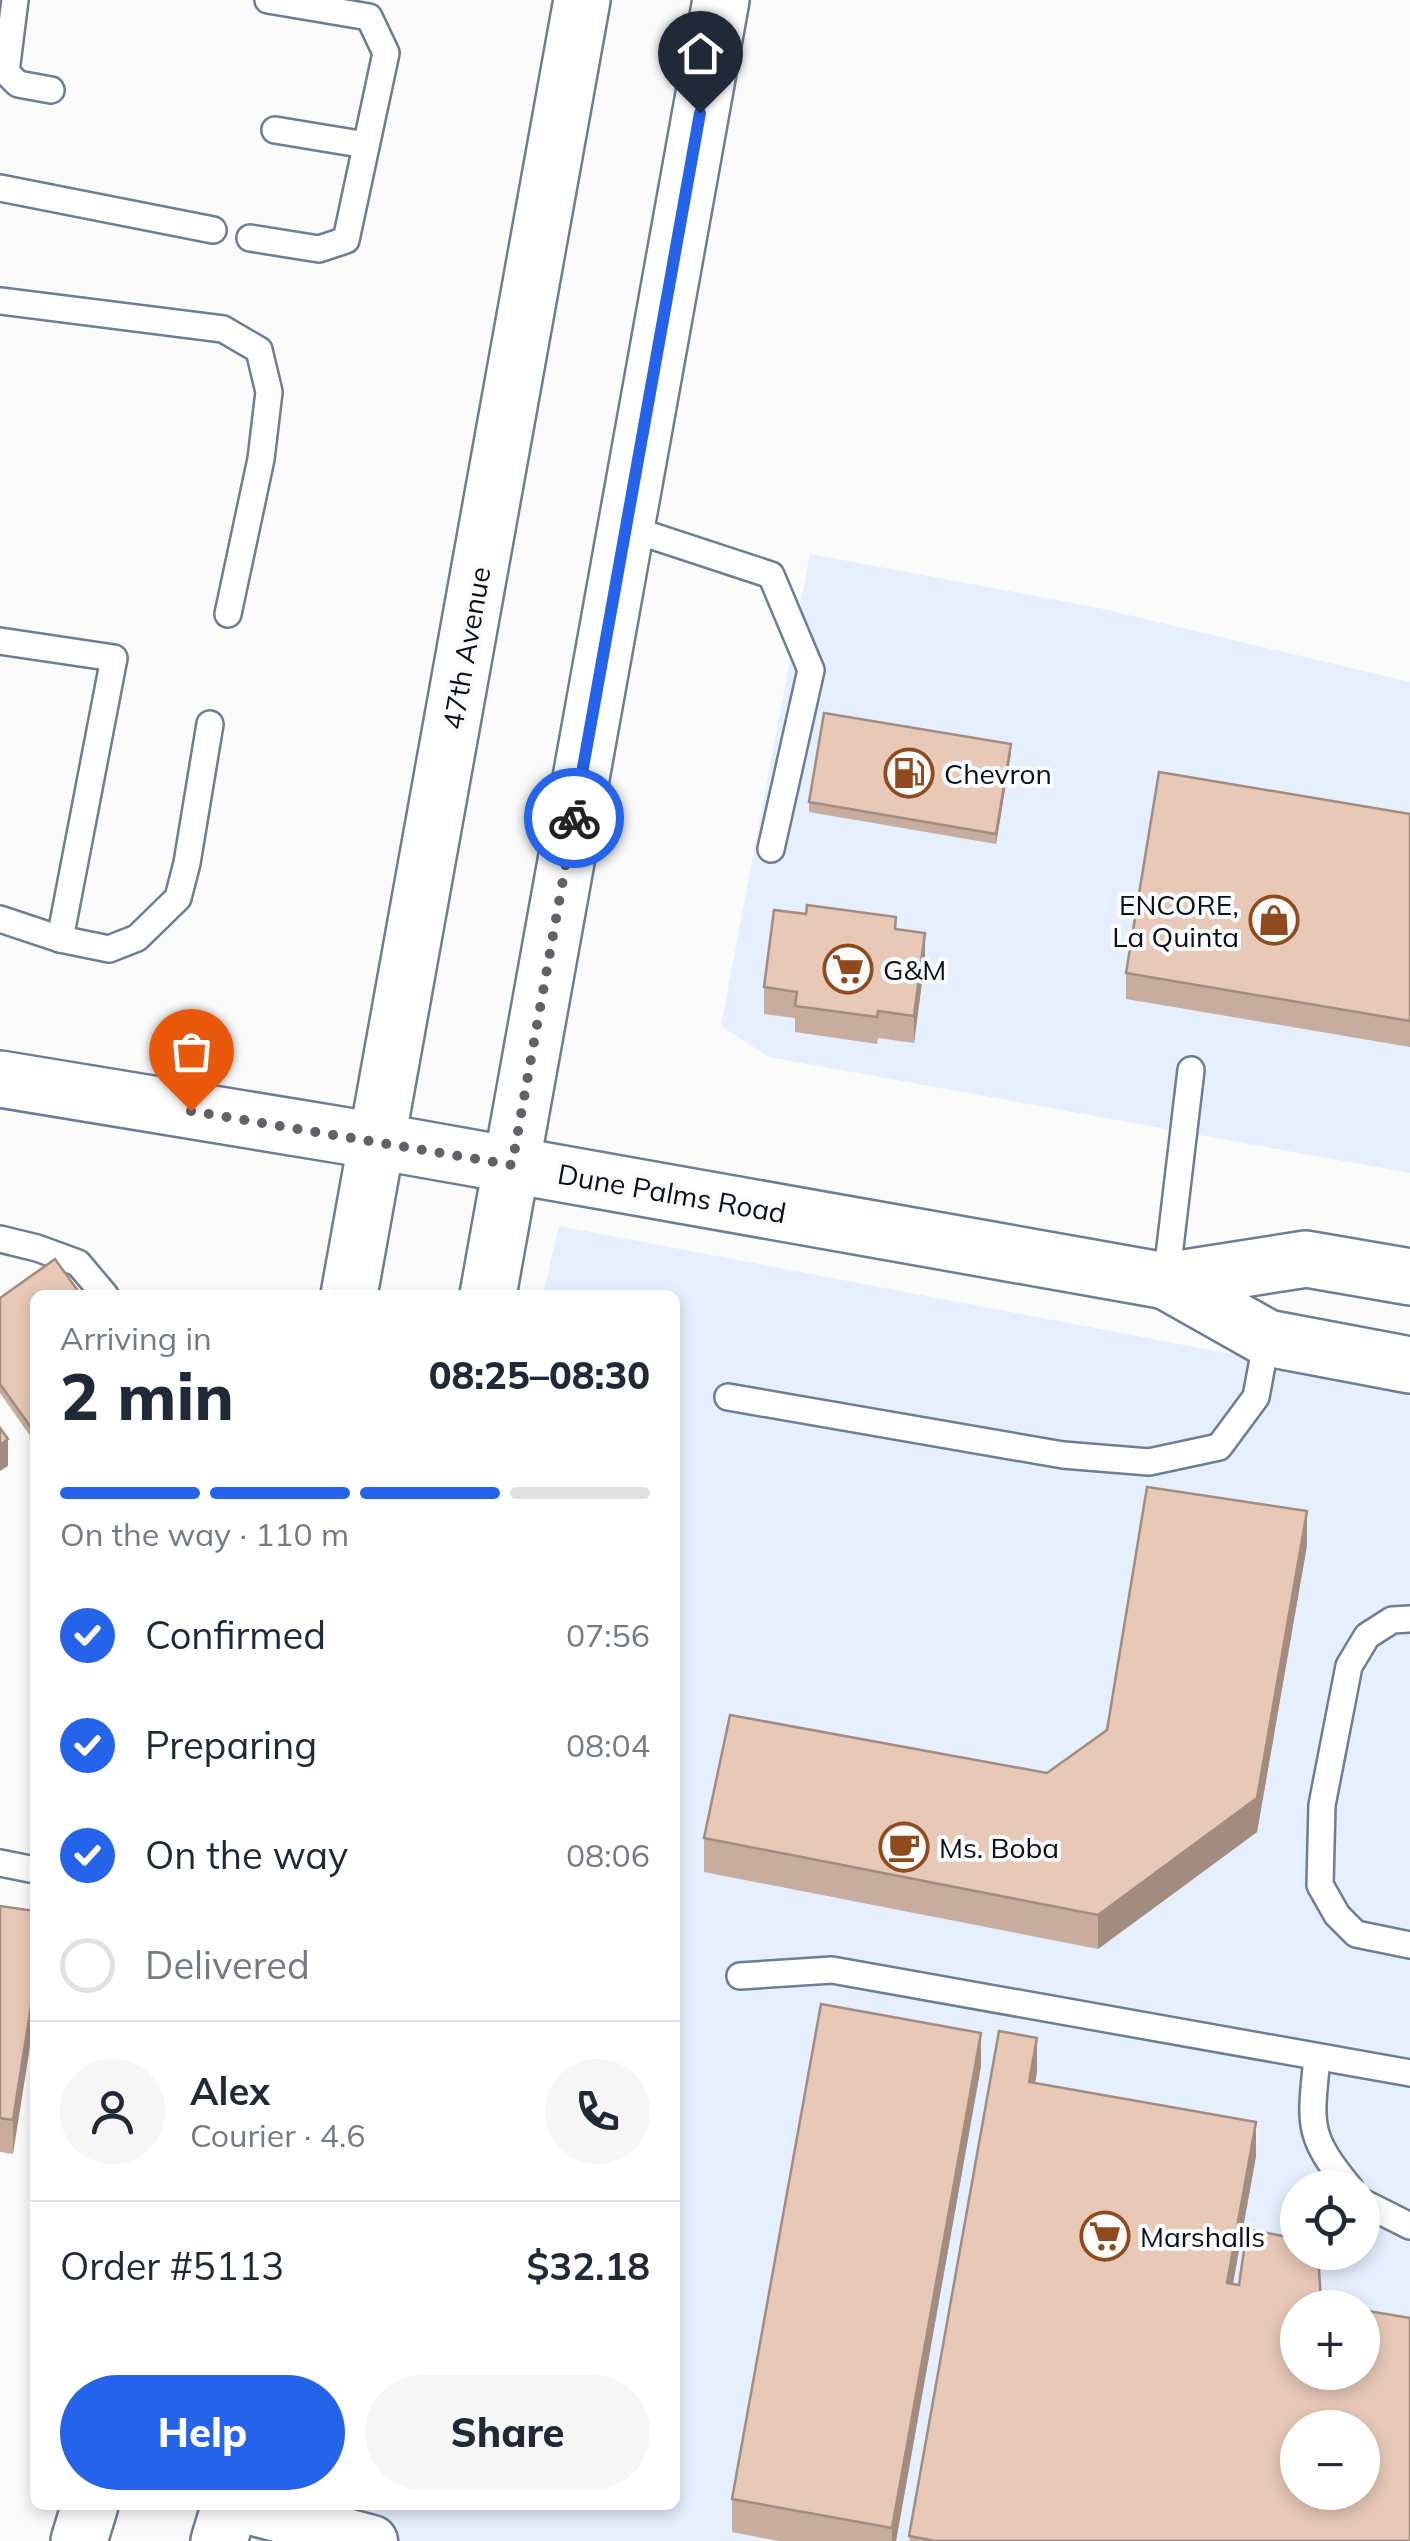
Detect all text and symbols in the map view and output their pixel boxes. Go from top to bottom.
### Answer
pin [658,11,743,114]
icon: home [673,26,728,81]
street label: 47th Avenue [434,564,498,732]
fuel station icon: Chevron [883,747,935,799]
place label: Chevron [944,756,1052,791]
courier [524,768,624,868]
icon: bike [547,791,602,846]
place label: ENCORE, La Quinta [1112,887,1239,954]
shop icon: ENCORE, La Quinta [1248,894,1300,946]
supermarket icon: G&M [822,943,874,995]
place label: G&M [883,952,946,987]
pin [149,1009,234,1112]
icon: bag [164,1024,219,1079]
street label: Dune Palms Road [555,1156,789,1230]
text: Arriving in [60,1318,212,1358]
text: 08:25–08:30 [429,1351,650,1399]
text: 2 min [60,1355,234,1436]
text: On the way · 110 m [60,1514,349,1554]
icon: check [60,1608,115,1663]
text: Confirmed [145,1611,326,1659]
text: 07:56 [566,1615,650,1655]
icon: check [60,1718,115,1773]
text: Preparing [145,1721,317,1769]
text: 08:04 [566,1725,650,1765]
cafe icon: Ms. Boba [878,1821,930,1873]
icon: check [60,1828,115,1883]
place label: Ms. Boba [939,1830,1059,1865]
text: On the way [145,1831,348,1879]
text: 08:06 [566,1835,650,1875]
text: Delivered [145,1941,310,1989]
button: person [60,2059,165,2164]
button: phone [545,2059,650,2164]
text: Alex [190,2067,270,2115]
text: Courier · 4.6 [190,2115,366,2155]
map controls [1280,2170,1380,2510]
button: locate [1280,2170,1380,2270]
supermarket icon: Marshalls [1079,2210,1131,2262]
place label: Marshalls [1140,2219,1265,2254]
text: Order #5113 [60,2242,284,2290]
text: $32.18 [527,2242,650,2290]
button: + [1280,2290,1380,2390]
button: Help [60,2375,345,2490]
button: Share [365,2375,650,2490]
button: − [1280,2410,1380,2510]

